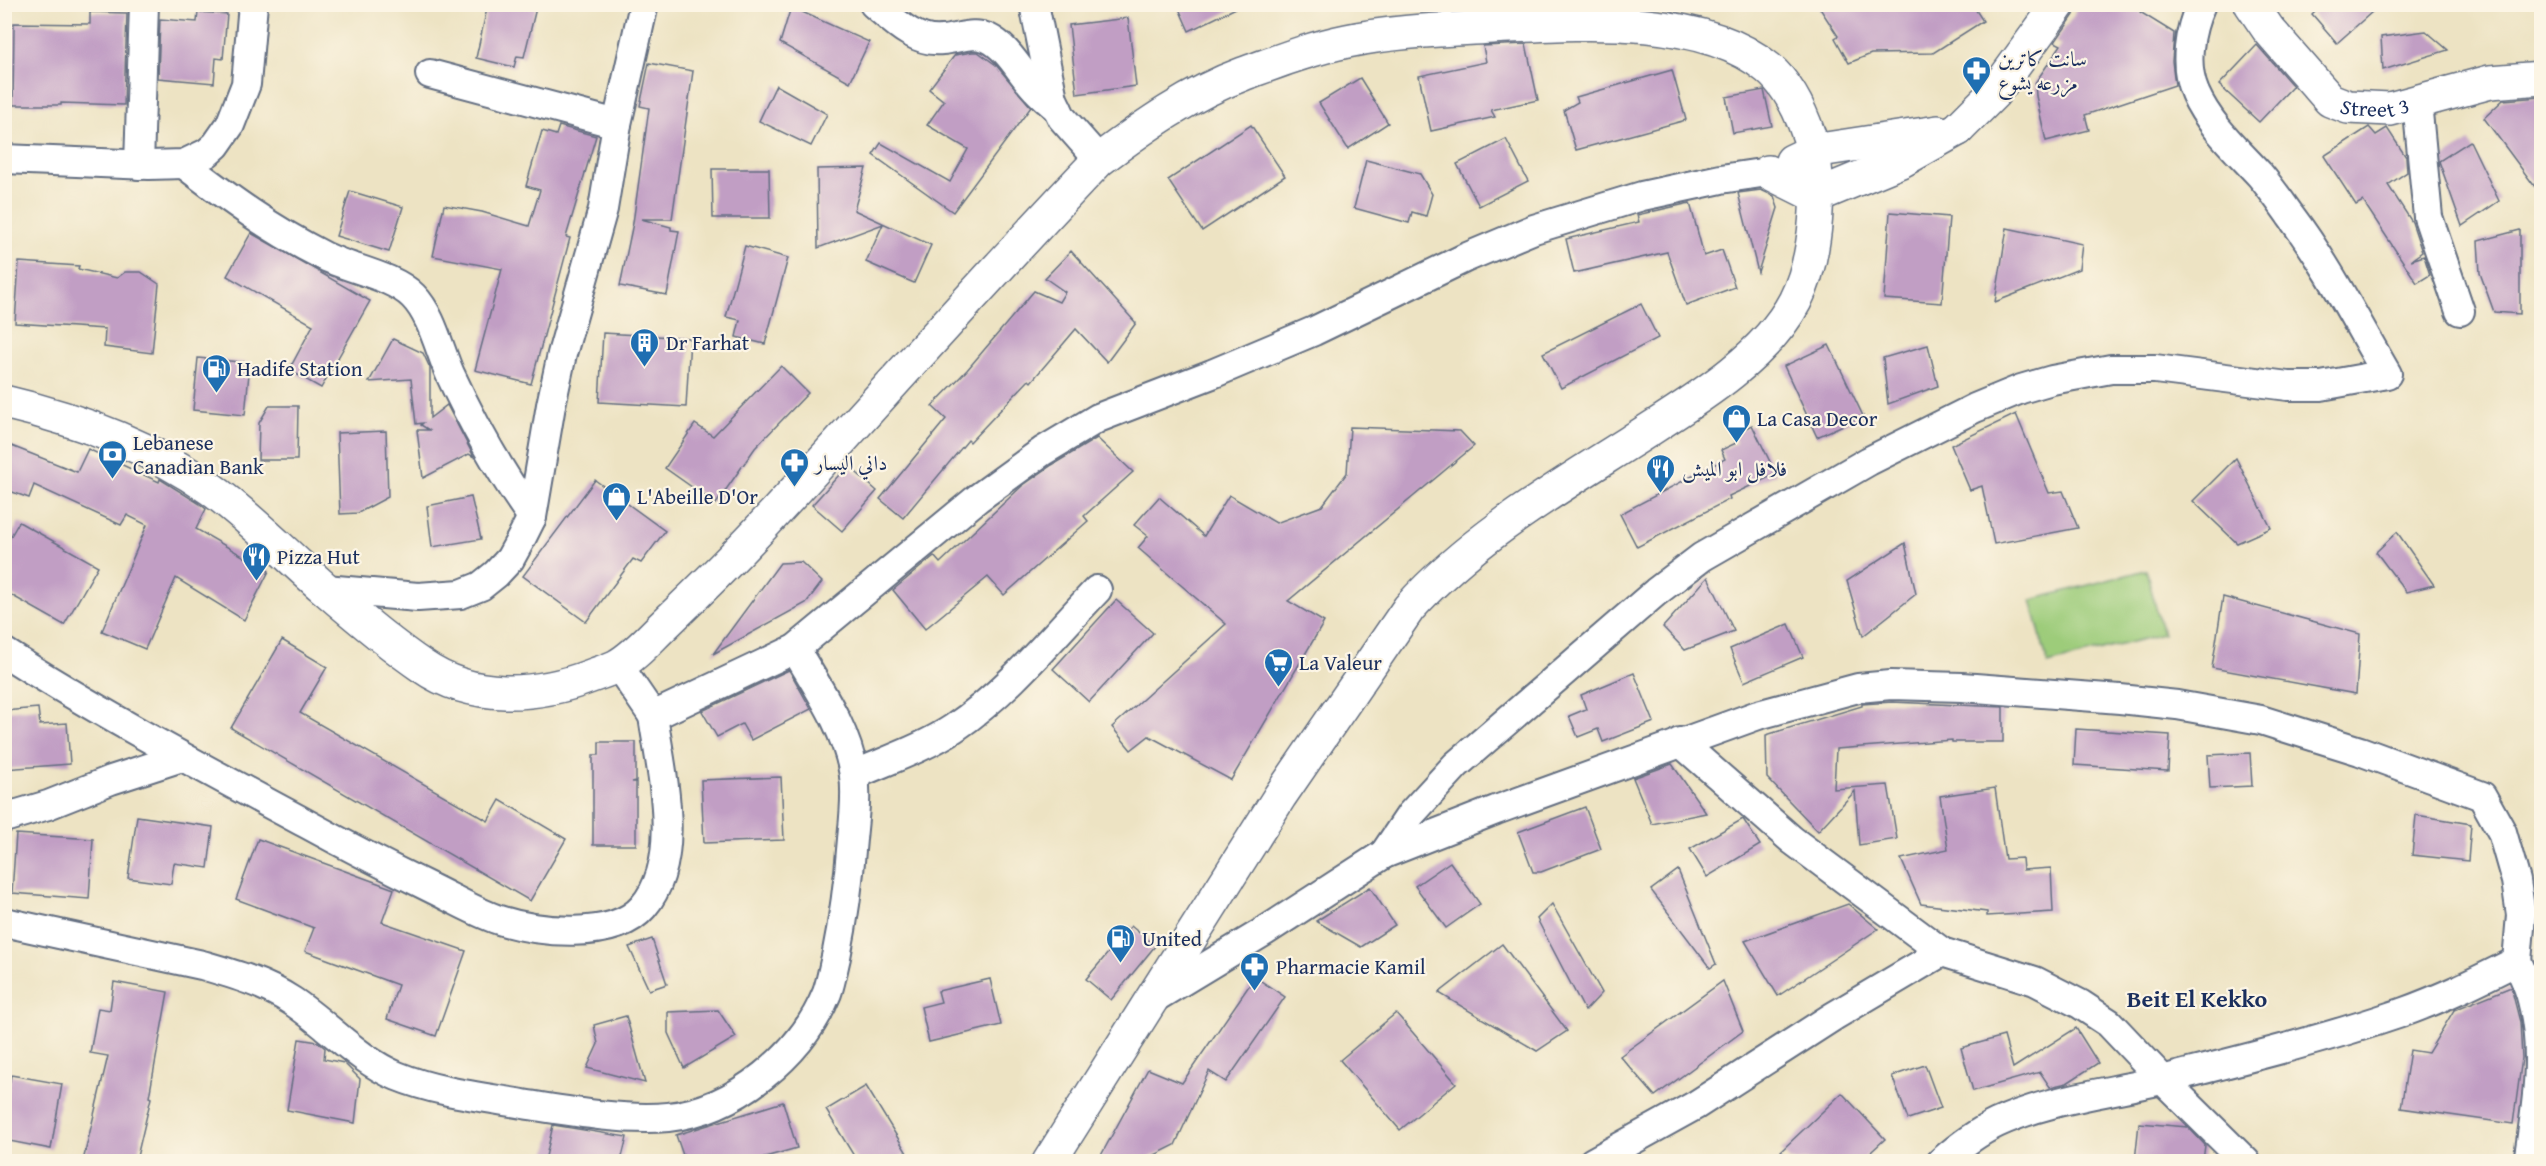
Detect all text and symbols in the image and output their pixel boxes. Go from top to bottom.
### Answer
place label: سانت كاترين مزرعه يشوع [1998,43,2087,101]
pharmacy icon: سانت كاترين مزرعه يشوع [1961,54,1993,96]
street label: Street 3 [2336,89,2412,125]
building icon: Dr Farhat [629,326,661,368]
place label: Dr Farhat [666,327,750,358]
fuel station icon: Hadife Station [200,352,232,394]
place label: Hadife Station [237,353,363,384]
shop icon: La Casa Decor [1720,402,1752,444]
place label: La Casa Decor [1757,403,1878,434]
place label: Lebanese Canadian Bank [133,427,264,482]
bank icon: Lebanese Canadian Bank [96,438,128,480]
pharmacy icon: داني اليسار [778,446,810,488]
place label: داني اليسار [813,447,888,480]
restaurant icon: فلافل ابو الميش [1645,452,1677,494]
place label: فلافل ابو الميش [1682,453,1787,484]
shop icon: L'Abeille D'Or [600,480,632,522]
place label: L'Abeille D'Or [637,481,758,512]
restaurant icon: Pizza Hut [240,540,272,582]
place label: Pizza Hut [277,541,360,572]
supermarket icon: La Valeur [1262,646,1294,688]
place label: La Valeur [1299,647,1382,678]
fuel station icon: United [1105,922,1137,964]
place label: United [1142,923,1203,954]
pharmacy icon: Pharmacie Kamil [1239,950,1271,992]
place label: Pharmacie Kamil [1276,951,1426,982]
district label: Beit El Kekko [2127,981,2267,1016]

